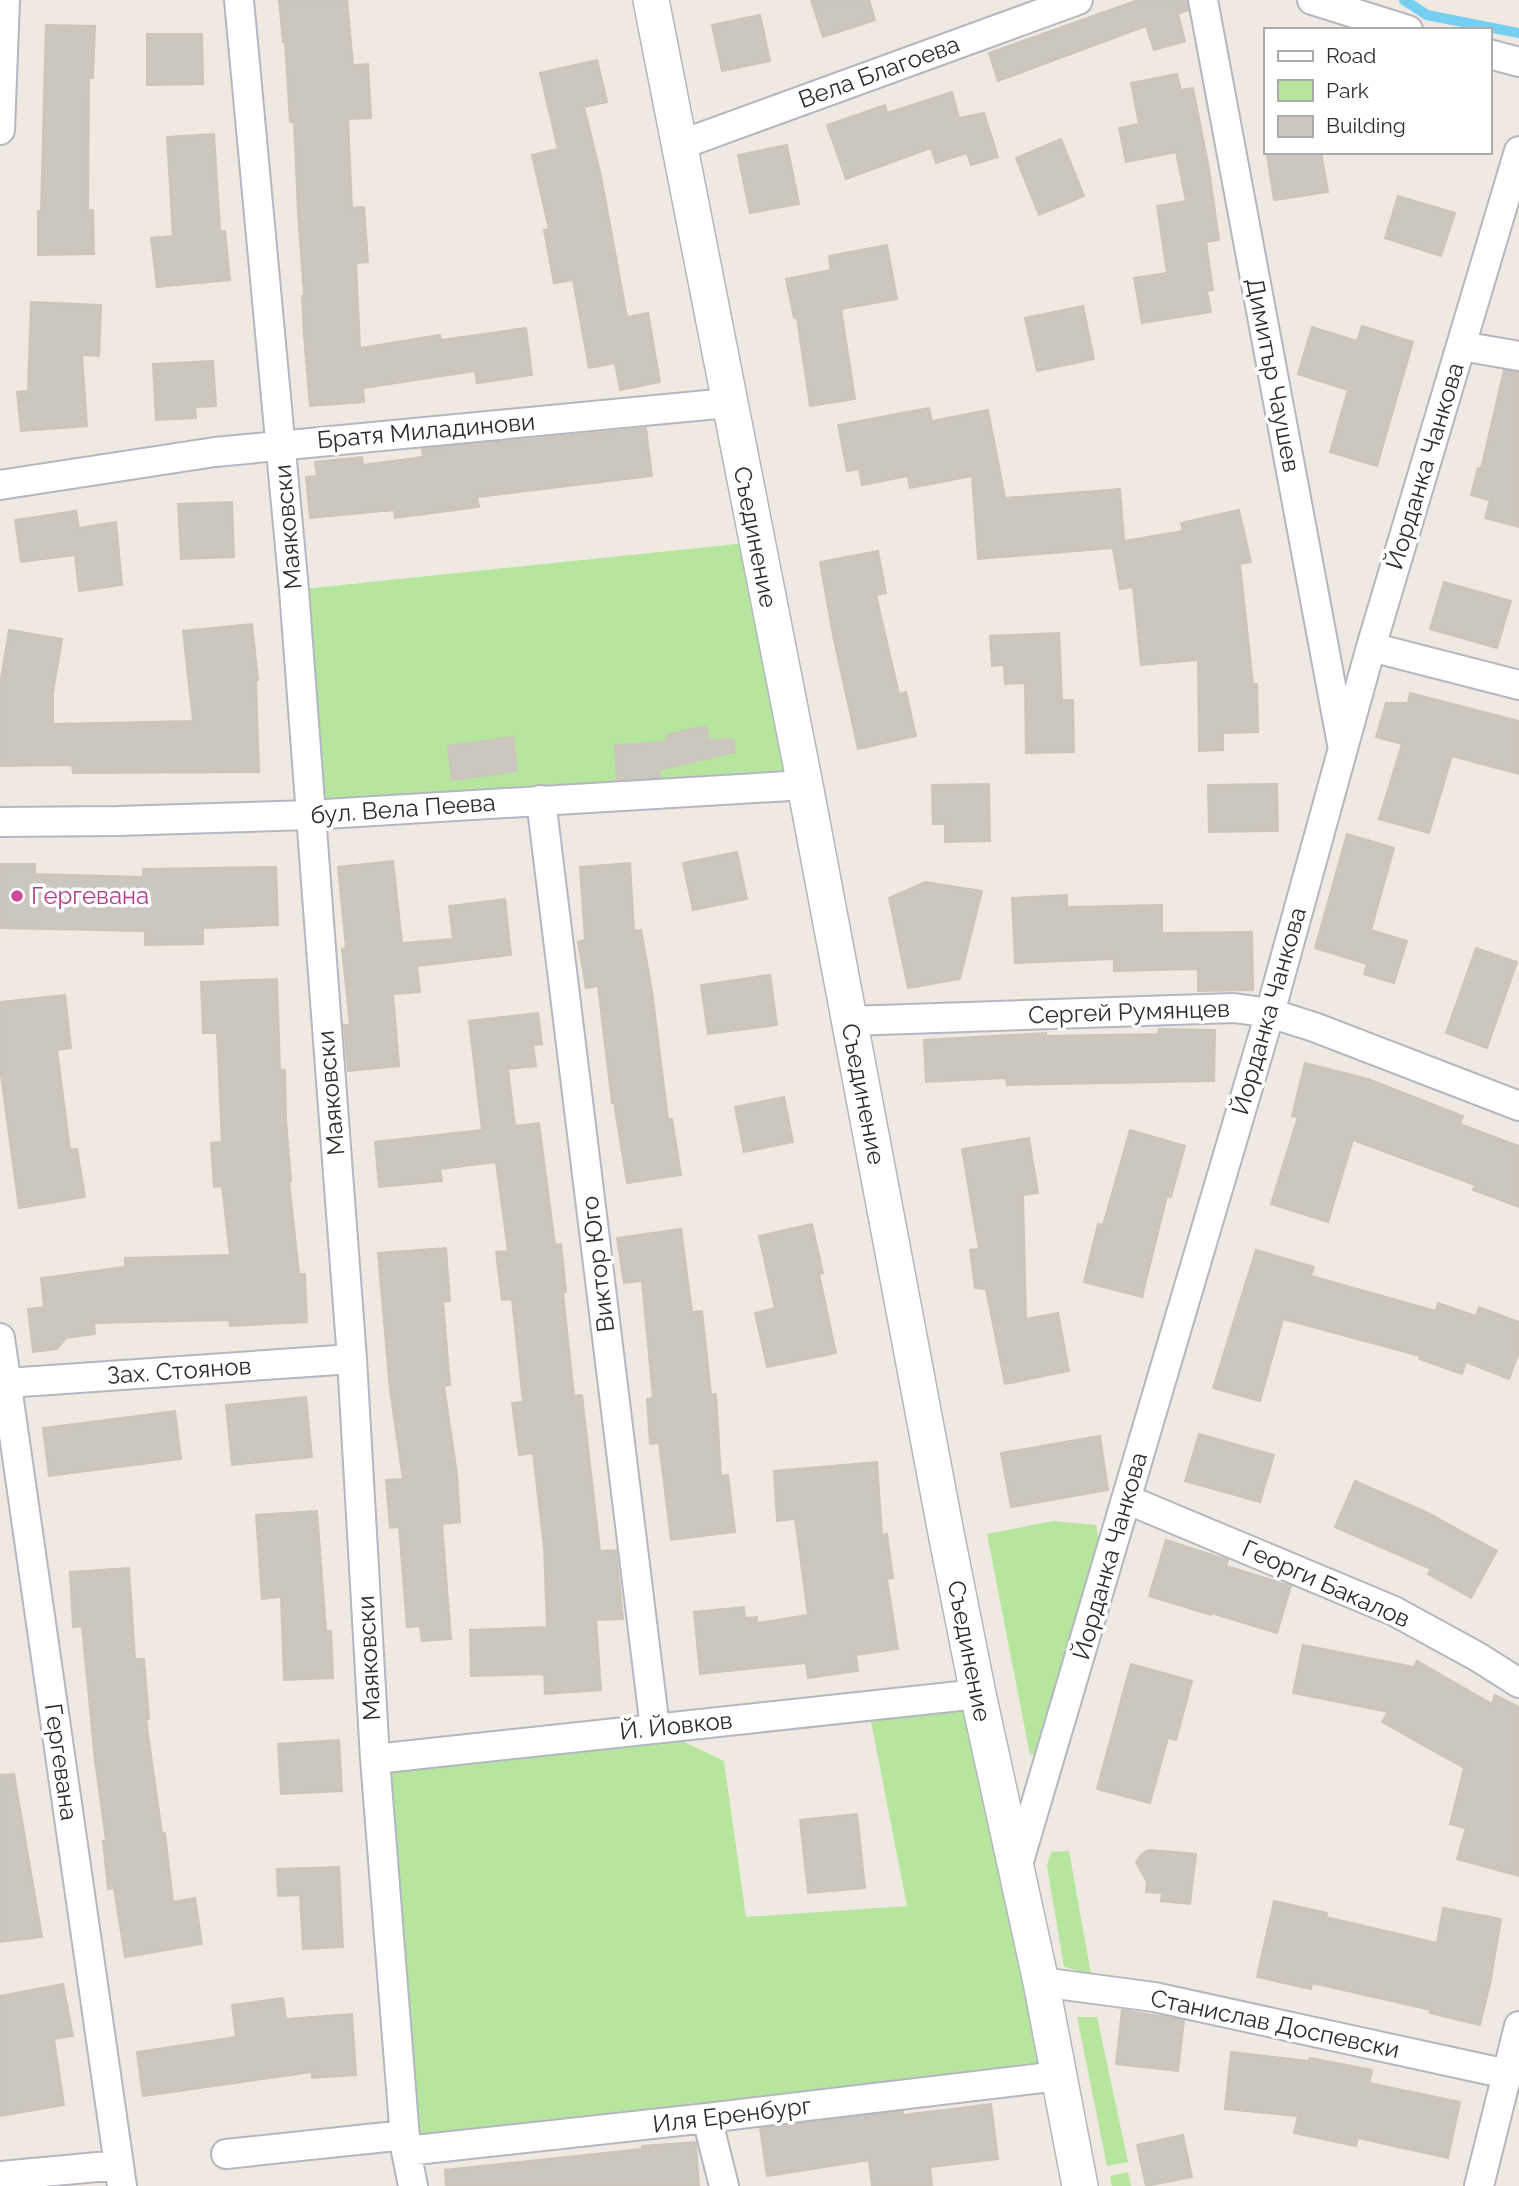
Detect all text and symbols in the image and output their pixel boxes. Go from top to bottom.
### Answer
legend [1264,28,1491,154]
street label: Вела Благоева [794,29,963,114]
text: Road [1326,43,1376,68]
text: Park [1326,78,1369,103]
text: Building [1326,113,1406,138]
street label: Димитър Чаушев [1240,275,1307,474]
street label: Йорданка Чанкова [1379,359,1470,573]
street label: Братя Миладинови [316,407,536,454]
street label: Маяковски [268,463,307,591]
street label: Съединение [728,464,783,610]
street label: бул. Вела Пеева [309,788,497,829]
place label: Гергевана [31,881,149,910]
marker: Гергевана [9,888,25,904]
street label: Йорданка Чанкова [1225,904,1312,1118]
street label: Сергей Румянцев [1028,993,1230,1030]
street label: Съединение [836,1021,891,1167]
street label: Маяковски [311,1029,350,1157]
street label: Виктор Юго [575,1194,620,1334]
street label: Зах. Стоянов [106,1351,252,1390]
street label: Йорданка Чанкова [1066,1449,1153,1663]
street label: Георги Бакалов [1238,1534,1415,1634]
street label: Съединение [942,1578,997,1724]
street label: Маяковски [351,1595,386,1721]
street label: Гергевана [39,1701,84,1822]
street label: Й. Йовков [618,1705,734,1746]
street label: Станислав Доспевски [1148,1983,1402,2064]
street label: Иля Еренбург [651,2090,813,2139]

